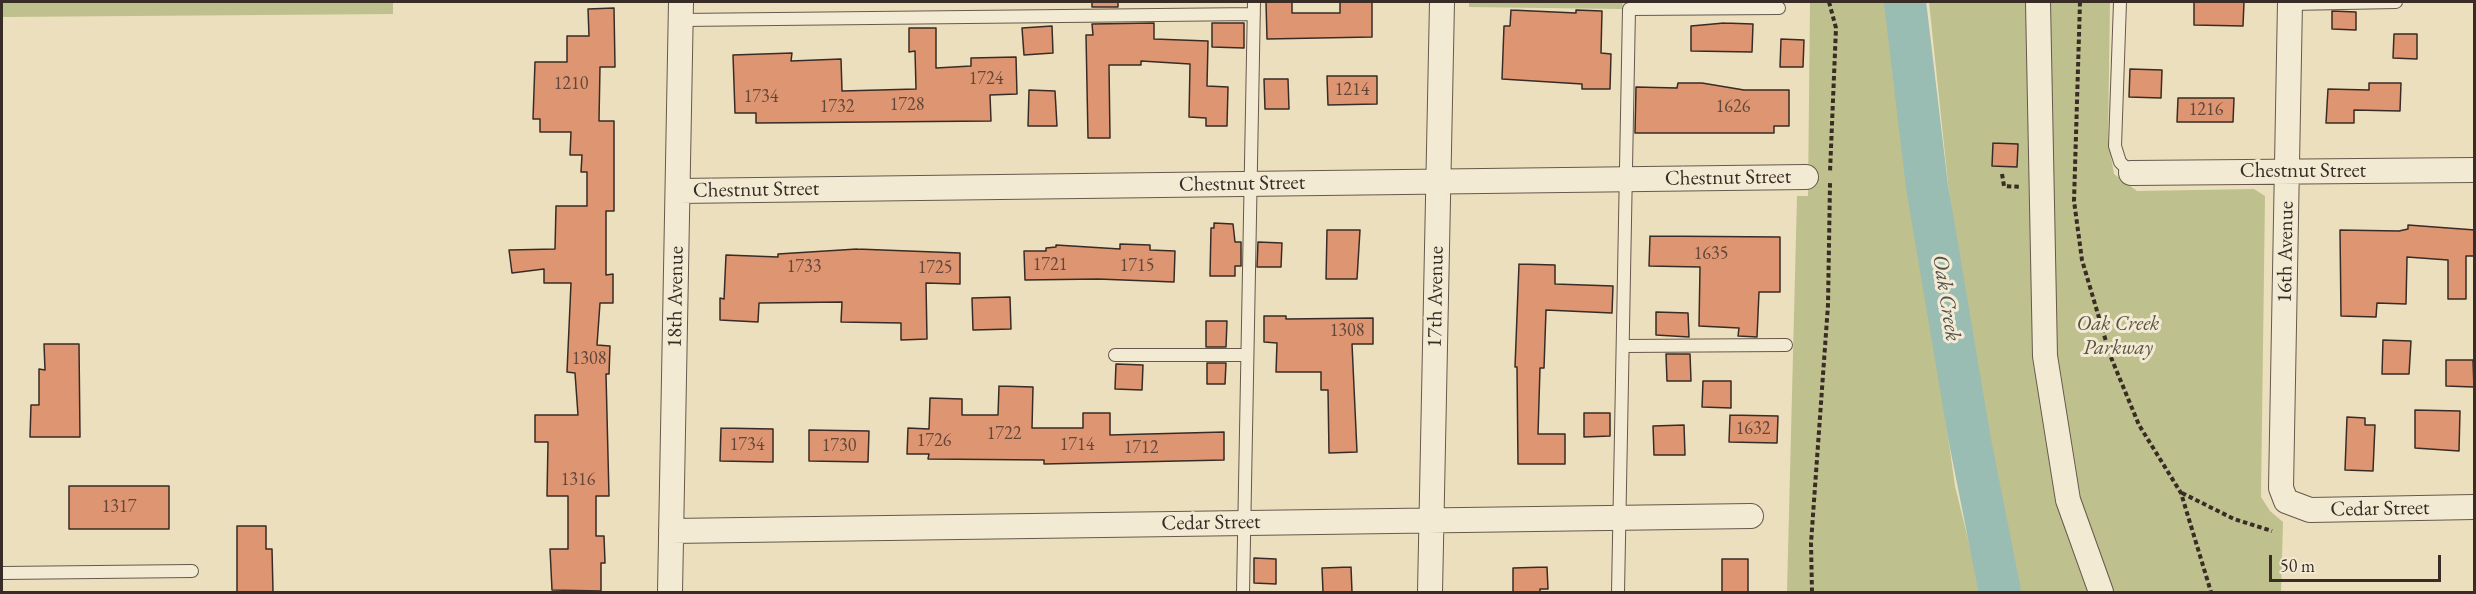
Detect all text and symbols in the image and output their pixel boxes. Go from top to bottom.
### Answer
house number: 1724 [969,68,1003,90]
house number: 1210 [554,73,588,95]
house number: 1214 [1335,79,1369,101]
house number: 1734 [744,86,778,108]
house number: 1728 [890,94,924,116]
house number: 1732 [820,96,854,118]
house number: 1626 [1716,96,1750,118]
house number: 1216 [2189,99,2223,121]
street label: Chestnut Street [2240,158,2366,184]
street label: Chestnut Street [1665,164,1791,192]
street label: Chestnut Street [1179,170,1305,198]
street label: Chestnut Street [693,176,819,204]
street label: 16th Avenue [2273,201,2299,303]
house number: 1635 [1694,243,1728,265]
street label: 18th Avenue [663,246,689,348]
street label: 17th Avenue [1423,246,1449,348]
water label: Oak Creek [1926,253,1966,343]
house number: 1721 [1033,254,1067,276]
house number: 1715 [1120,255,1154,277]
house number: 1733 [787,256,821,278]
house number: 1725 [918,257,952,279]
park label: Oak Creek Parkway [2077,311,2159,361]
house number: 1308 [1330,320,1364,342]
house number: 1308 [572,348,606,370]
house number: 1632 [1736,418,1770,440]
house number: 1722 [987,423,1021,445]
house number: 1726 [917,430,951,452]
house number: 1734 [730,434,764,456]
house number: 1714 [1060,434,1094,456]
house number: 1730 [822,435,856,457]
house number: 1712 [1124,437,1158,459]
house number: 1316 [561,469,595,491]
house number: 1317 [102,496,136,518]
street label: Cedar Street [2330,496,2430,522]
street label: Cedar Street [1161,510,1261,536]
scale bar [2272,543,2444,581]
text: 50 m [2280,554,2315,577]

